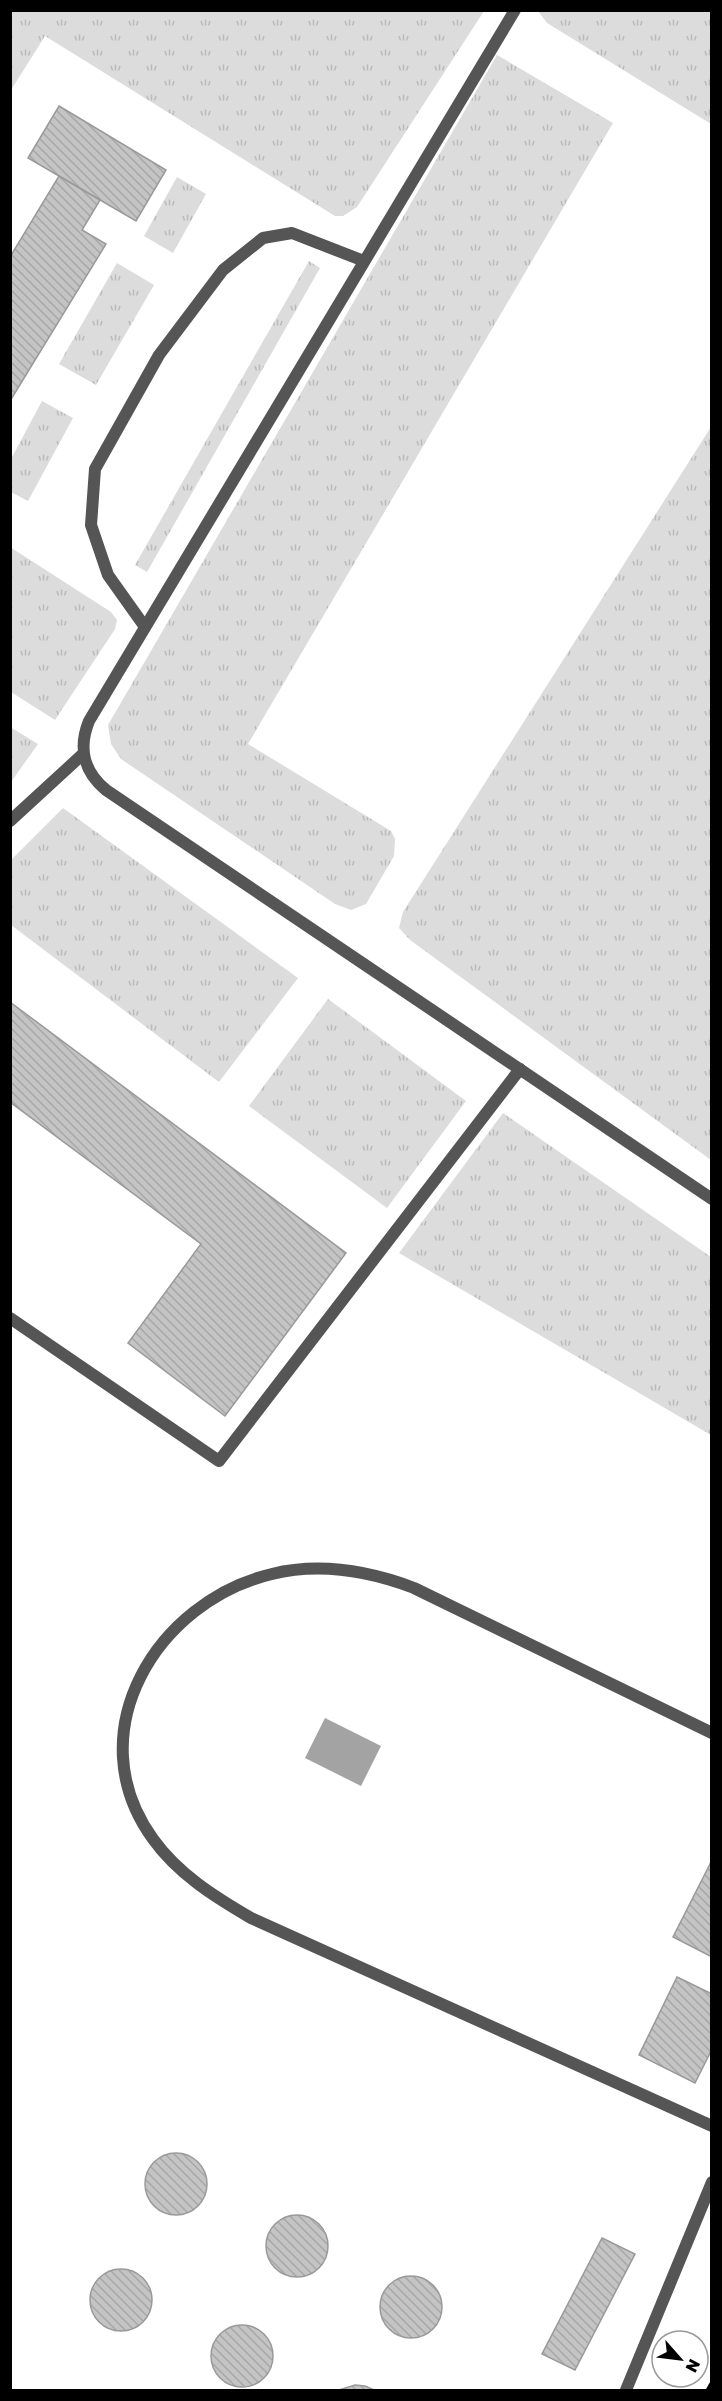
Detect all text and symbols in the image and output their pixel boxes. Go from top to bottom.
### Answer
north arrow [650,2329,710,2389]
text: N [682,2356,705,2376]

